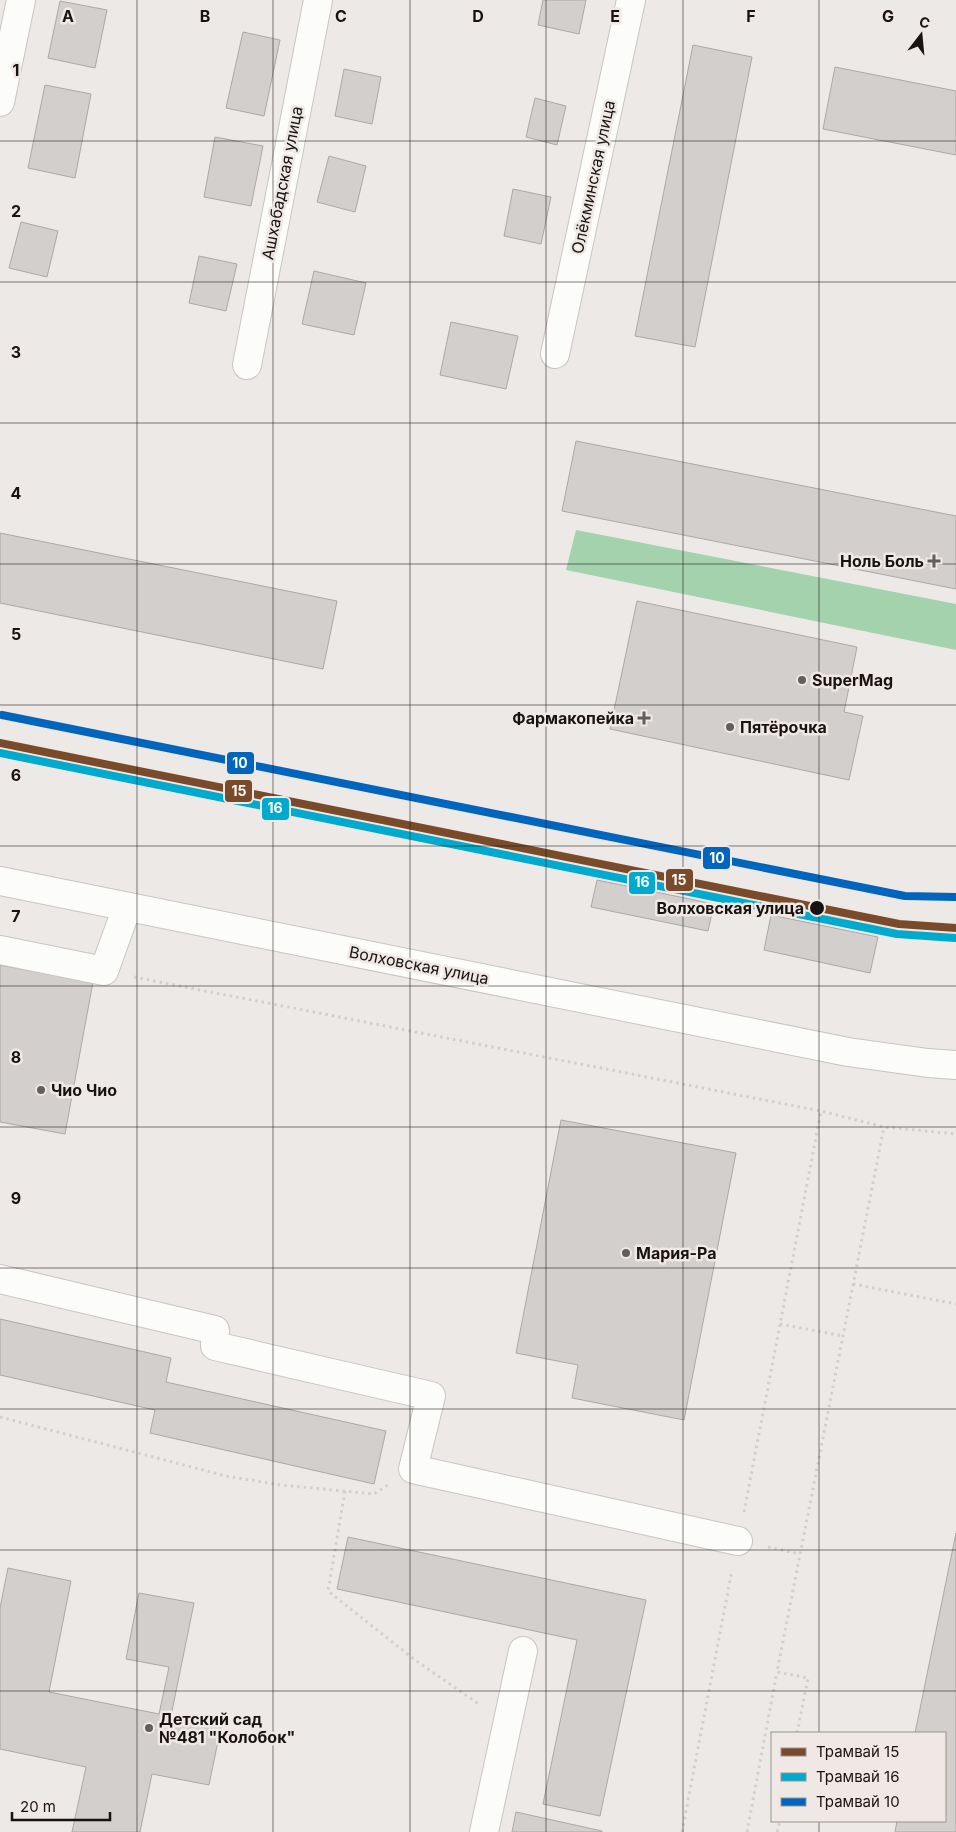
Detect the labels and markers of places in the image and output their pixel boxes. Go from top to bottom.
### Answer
place label: Ноль Боль [840,551,924,571]
marker: Ноль Боль [928,555,940,567]
place label: SuperMag [812,670,893,690]
marker: SuperMag [796,674,808,686]
place label: Фармакопейка [512,708,634,728]
marker: Фармакопейка [638,712,650,724]
place label: Пятёрочка [740,717,827,737]
marker: Пятёрочка [724,721,736,733]
place label: Волховская улица [657,898,804,918]
marker: Волховская улица [808,899,826,917]
place label: Чио Чио [51,1080,117,1100]
marker: Чио Чио [35,1084,47,1096]
place label: Мария-Ра [636,1243,716,1263]
marker: Мария-Ра [620,1247,632,1259]
place label: Детский сад №481 "Колобок" [159,1709,295,1747]
marker: Детский сад №481 "Колобок" [143,1722,155,1734]

